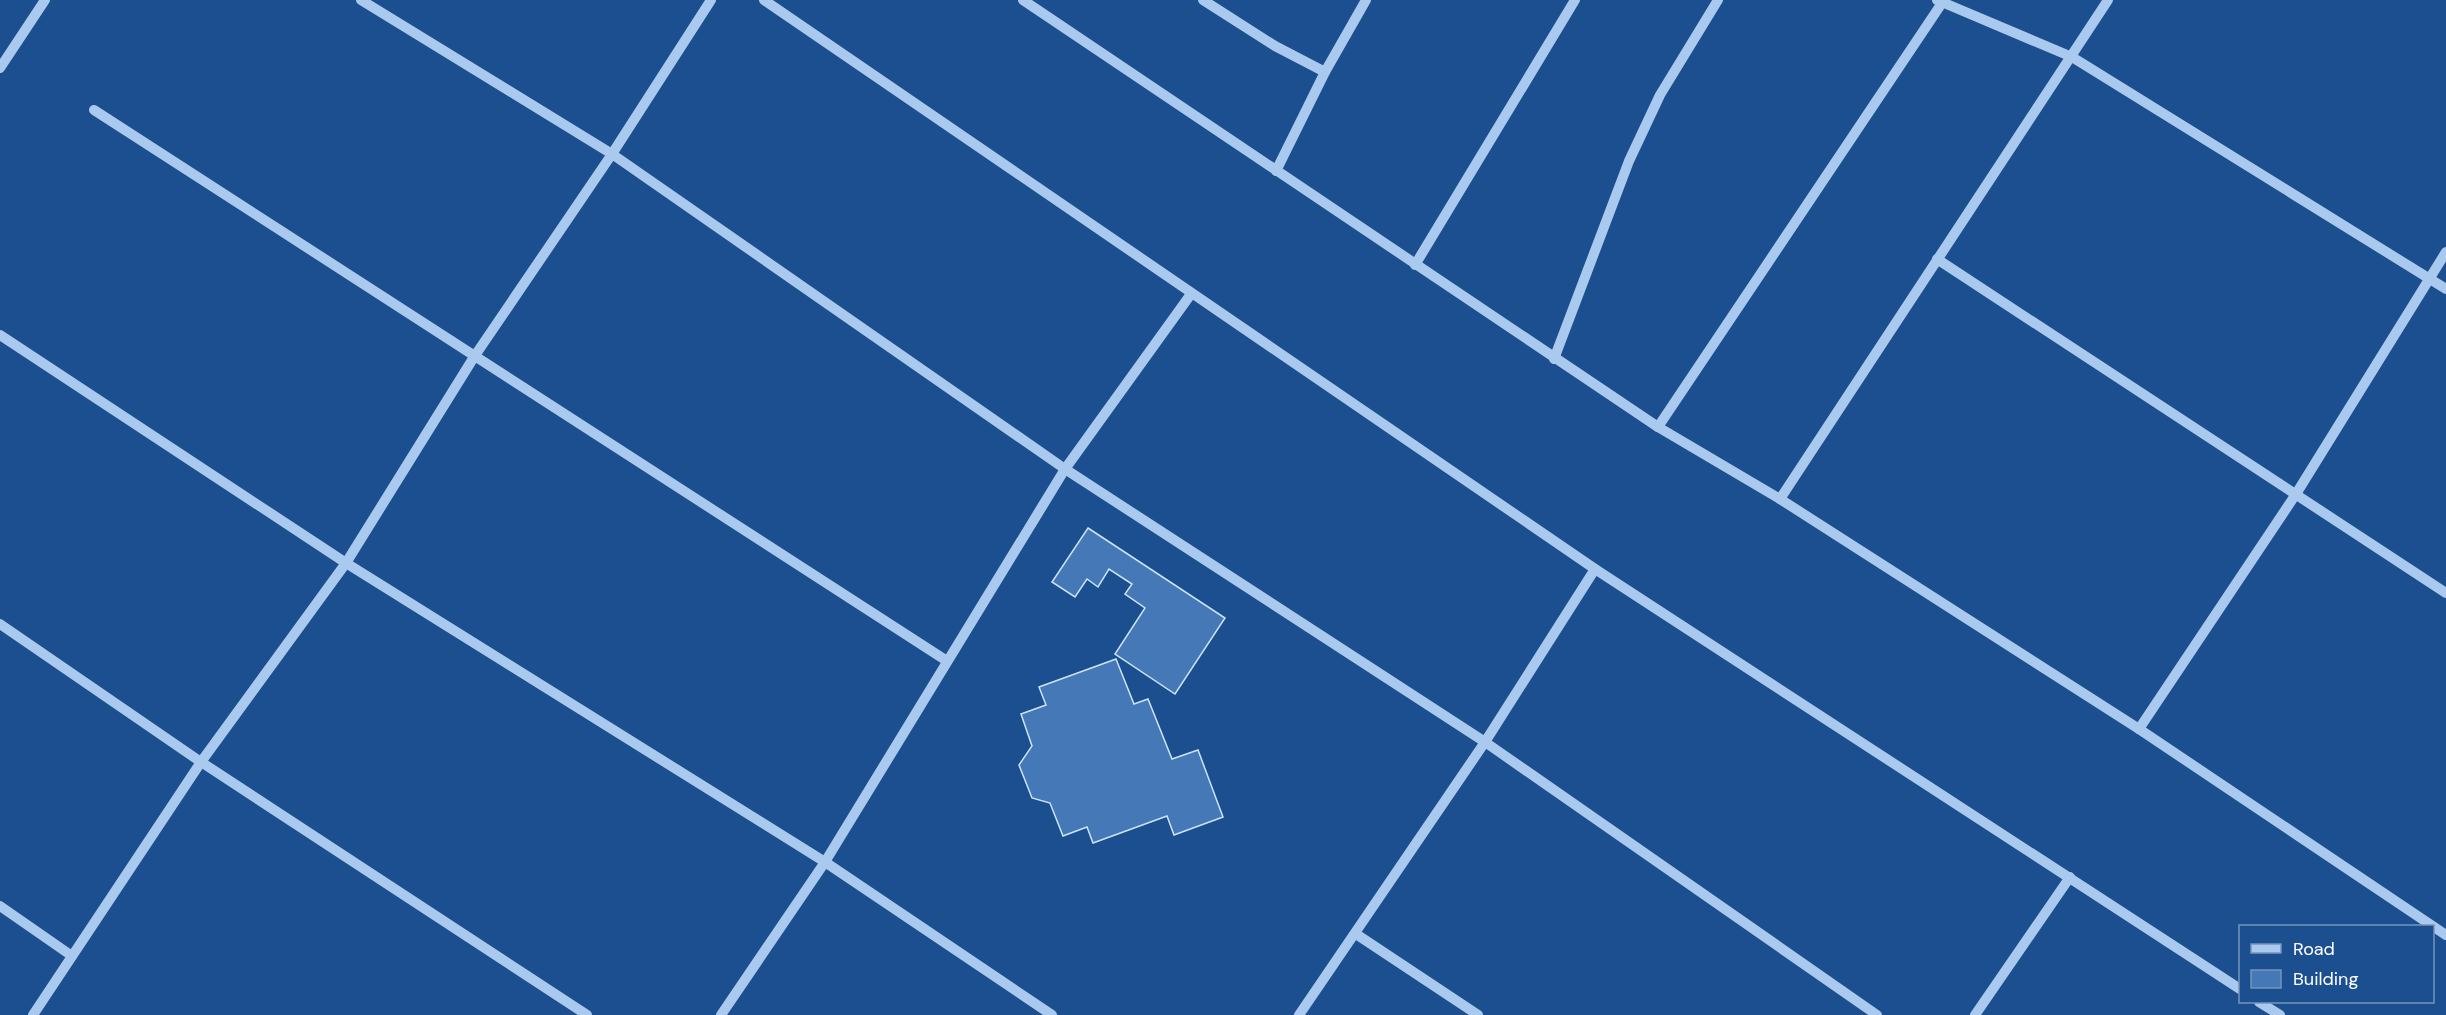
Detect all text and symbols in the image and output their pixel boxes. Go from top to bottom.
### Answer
legend [2239,925,2434,1003]
text: Road [2293,937,2335,961]
text: Building [2293,967,2358,991]

